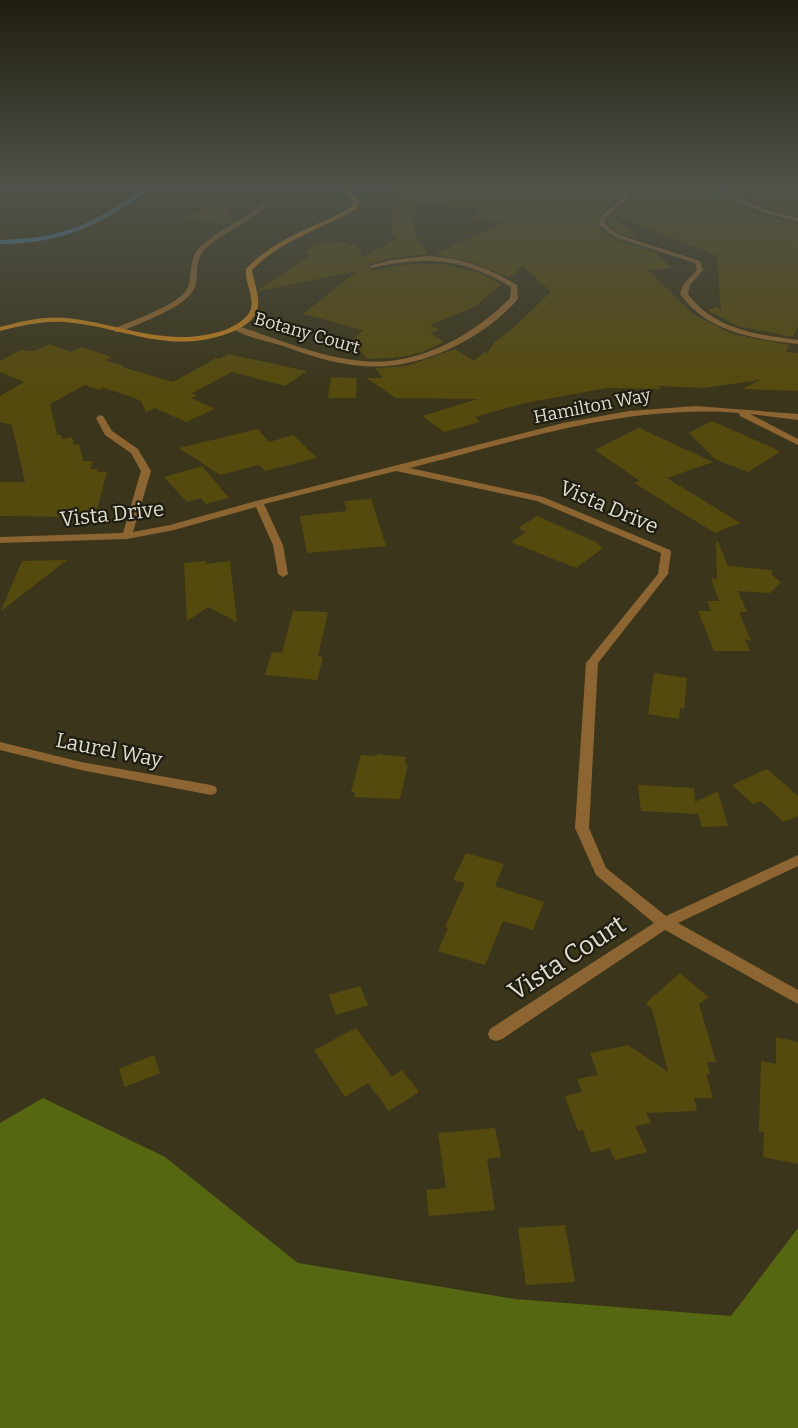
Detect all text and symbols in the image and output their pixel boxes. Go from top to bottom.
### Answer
street label: Botany Court [252,307,363,359]
street label: Hamilton Way [532,384,653,428]
street label: Vista Drive [556,475,662,539]
street label: Vista Drive [59,496,165,532]
street label: Laurel Way [53,727,165,773]
street label: Vista Court [503,908,632,1007]

